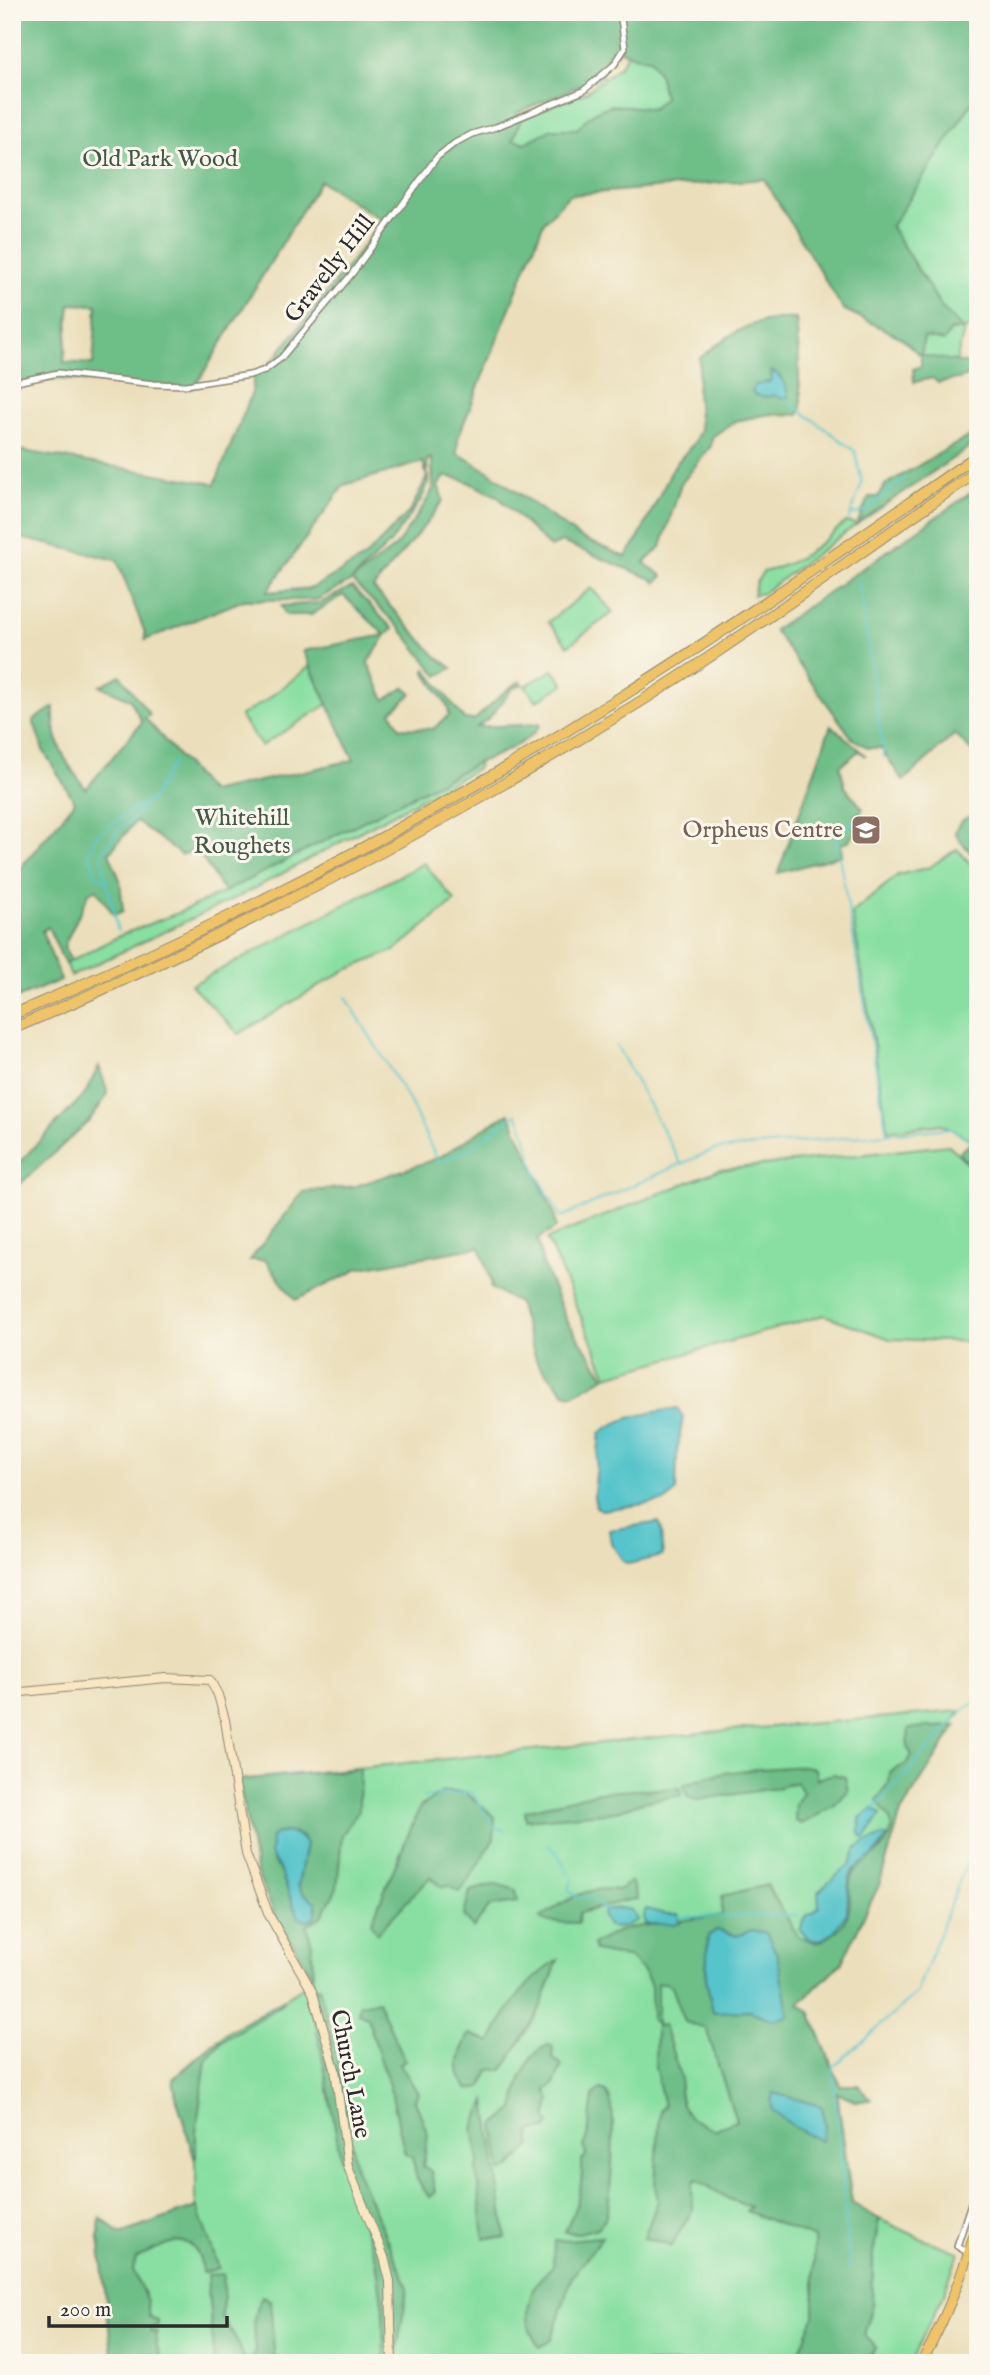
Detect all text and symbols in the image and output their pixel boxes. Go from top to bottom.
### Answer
park label: Old Park Wood [82,144,238,175]
street label: Gravelly Hill [278,208,382,330]
park label: Whitehill Roughets [194,803,290,862]
school or university icon: Orpheus Centre [849,813,883,847]
place label: Orpheus Centre [683,815,843,846]
street label: Church Lane [322,2007,378,2141]
scale bar [49,2284,228,2328]
text: 200 m [60,2297,111,2324]

